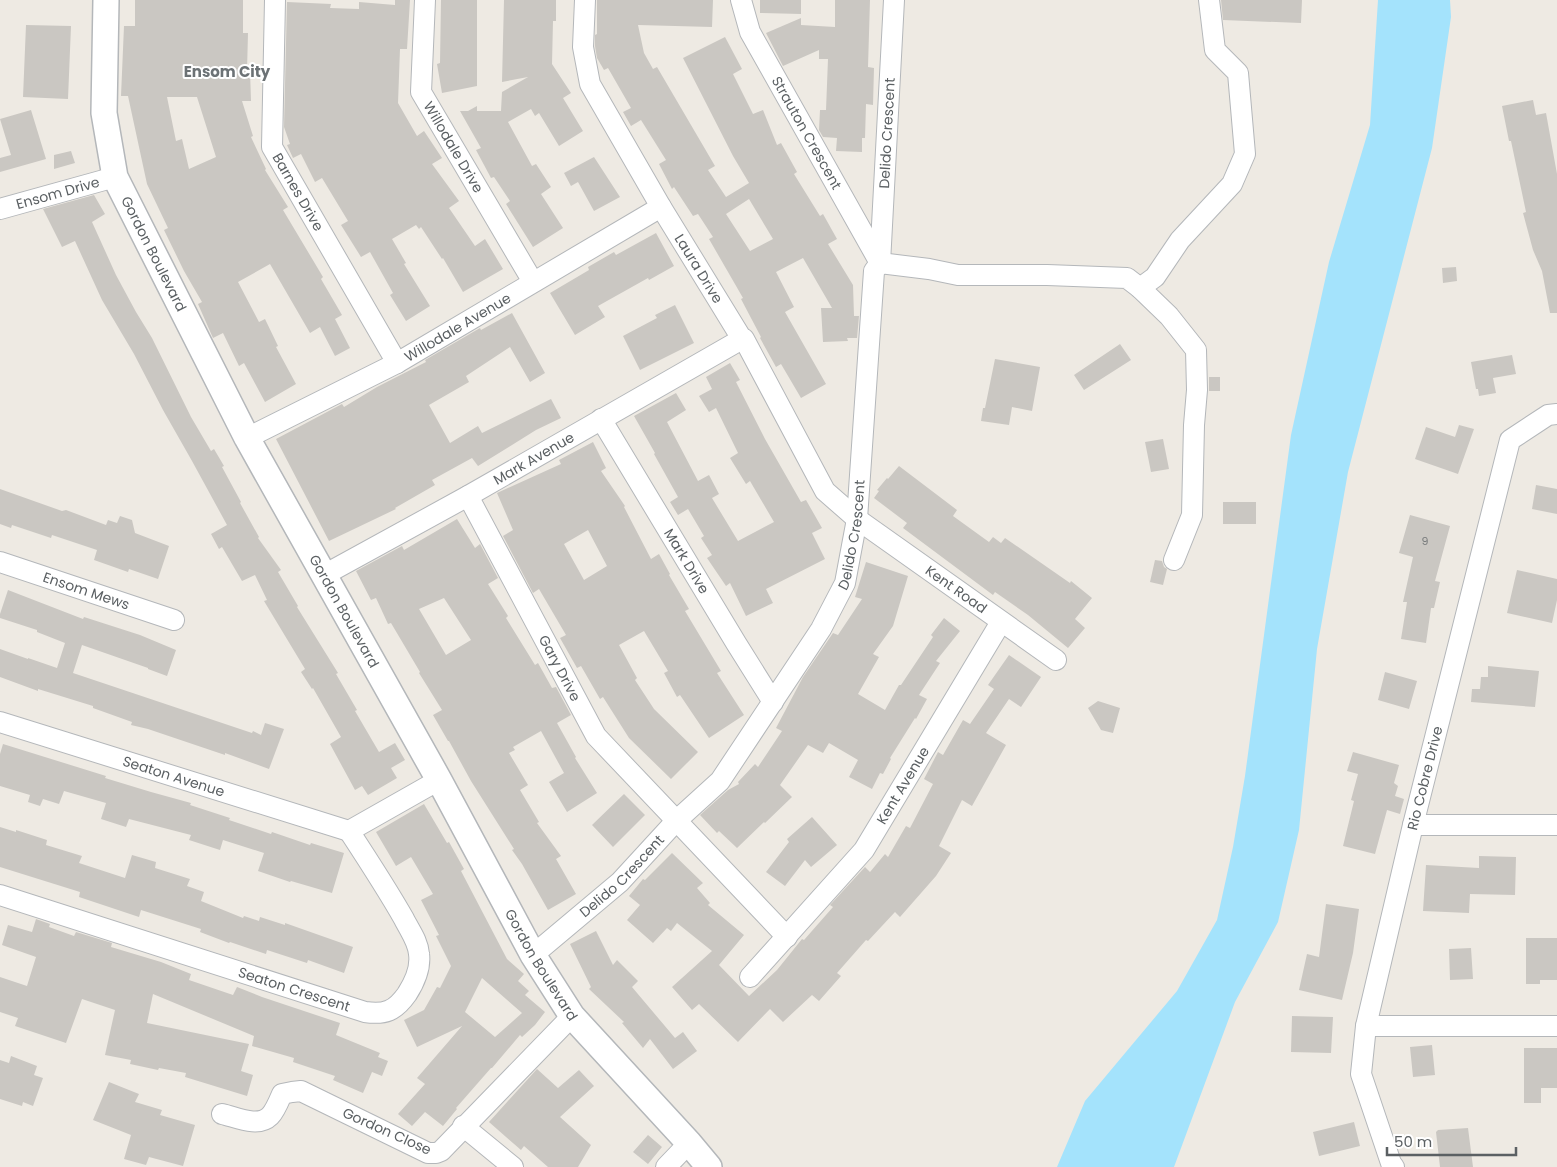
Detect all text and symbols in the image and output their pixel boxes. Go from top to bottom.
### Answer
district label: Ensom City [184,61,271,82]
street label: Strauton Crescent [767,73,847,193]
street label: Delido Crescent [874,77,900,189]
street label: Willodale Drive [419,98,488,197]
street label: Barnes Drive [268,149,329,235]
street label: Ensom Drive [14,172,102,214]
street label: Gordon Boulevard [116,193,191,315]
street label: Laura Drive [670,230,728,307]
street label: Willodale Avenue [401,288,515,366]
street label: Mark Avenue [490,427,578,489]
street label: Delido Crescent [833,479,870,594]
street label: Mark Drive [659,525,714,598]
house number: 9 [1422,533,1429,549]
street label: Gordon Boulevard [304,551,384,671]
street label: Kent Road [921,561,991,618]
street label: Ensom Mews [40,567,132,615]
street label: Gary Drive [534,631,586,705]
street label: Rio Cobre Drive [1402,724,1448,832]
street label: Kent Avenue [872,742,934,828]
street label: Seaton Avenue [120,751,227,802]
street label: Delido Crescent [575,830,669,922]
street label: Gordon Boulevard [500,906,582,1025]
street label: Seaton Crescent [236,962,353,1017]
street label: Gordon Close [339,1102,435,1160]
scale bar [1387,1124,1516,1156]
text: 50 m [1394,1131,1432,1152]

